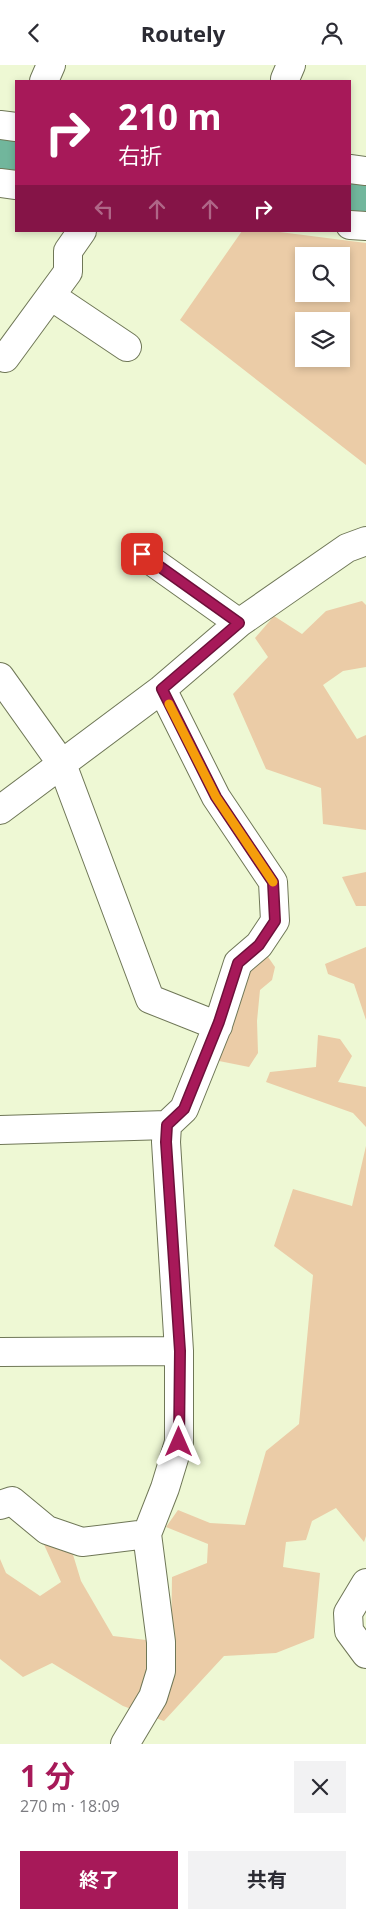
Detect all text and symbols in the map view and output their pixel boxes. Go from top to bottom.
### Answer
text: Routely [141,18,225,48]
icon: back [20,19,48,47]
icon: person [318,19,346,47]
text: 210 m [118,93,222,140]
icon: right [35,100,100,165]
text: 右折 [118,140,162,170]
icon: left [90,195,118,223]
icon: ahead [143,195,171,223]
icon: ahead [196,195,224,223]
icon: right [249,195,277,223]
map controls [295,247,350,367]
button: search [295,247,350,302]
button: layers [295,312,350,367]
pin [121,533,163,575]
icon: arrive [128,540,156,568]
position arrow [152,1415,204,1467]
text: 1 分 [20,1755,75,1796]
button: close [294,1761,346,1813]
text: 270 m · 18:09 [20,1795,120,1817]
button: 終了 [20,1851,178,1909]
button: 共有 [188,1851,346,1909]

